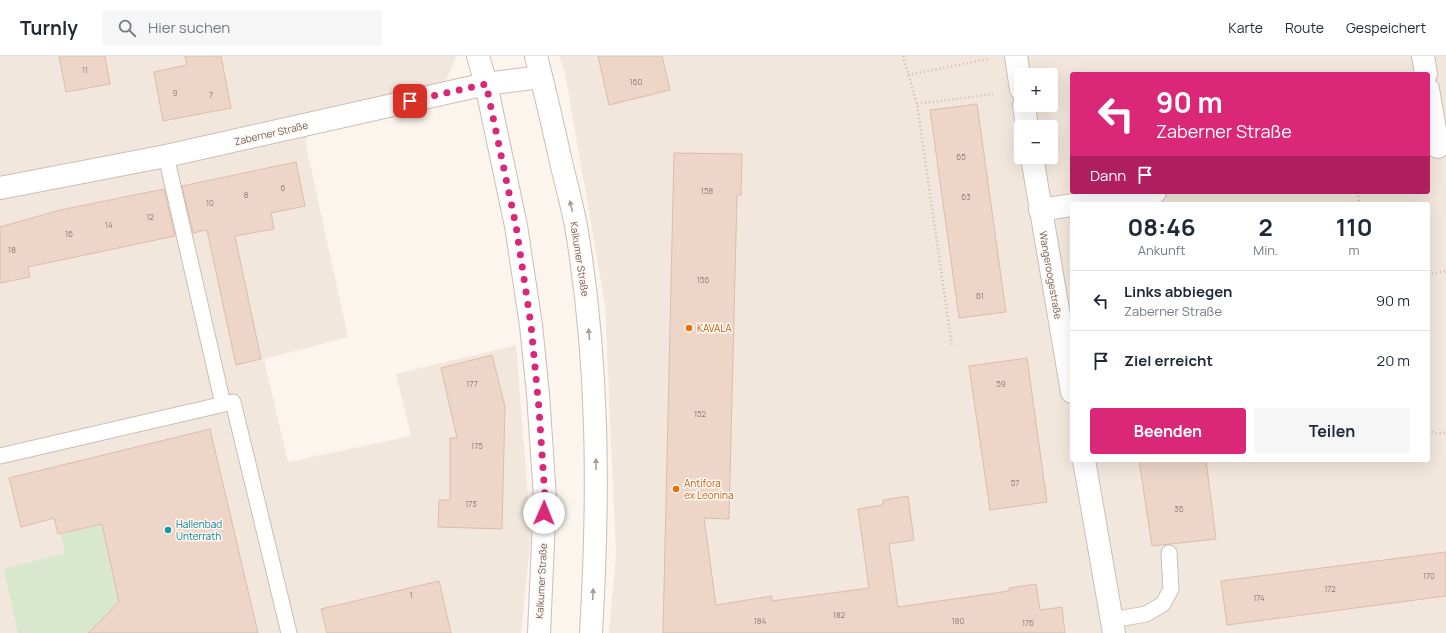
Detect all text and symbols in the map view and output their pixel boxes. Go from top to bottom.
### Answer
search box [102,10,382,46]
text: Turnly [20,15,78,41]
icon: search [116,17,138,39]
text: Hier suchen [148,17,230,38]
text: Karte [1228,18,1263,37]
text: Route [1285,18,1324,37]
text: Gespeichert [1346,18,1426,37]
house number: 11 [82,64,88,75]
map controls [1014,68,1058,164]
button: + [1014,68,1058,112]
house number: 160 [630,76,643,87]
text: 90 m [1156,83,1223,121]
pin [393,84,427,118]
house number: 9 [173,87,178,98]
icon: left [1090,88,1142,140]
house number: 7 [209,89,213,100]
icon: arrive [399,90,421,112]
street label: Zaberner Straße [233,118,309,148]
text: Zaberner Straße [1156,119,1292,143]
button: − [1014,120,1058,164]
house number: 65 [956,151,966,162]
icon: arrive [1134,164,1156,186]
text: Dann [1090,165,1126,186]
house number: 6 [281,182,286,193]
house number: 158 [701,185,714,196]
house number: 8 [244,189,249,200]
house number: 63 [961,191,971,202]
house number: 10 [206,197,214,208]
one-way arrow [568,200,574,212]
text: 08:46 [1127,210,1196,243]
text: 2 [1259,210,1273,243]
text: 110 [1336,210,1373,243]
house number: 12 [146,211,154,222]
house number: 14 [105,219,113,230]
street label: Kalkumer Straße [567,221,593,298]
house number: 16 [65,228,73,239]
street label: Wangeroogestraße [1036,230,1066,320]
text: Ankunft [1138,241,1185,259]
text: Min. [1253,241,1278,259]
text: m [1349,241,1360,259]
house number: 18 [8,244,16,255]
house number: 156 [697,274,709,285]
text: Links abbiegen [1124,281,1232,302]
house number: 61 [976,290,984,301]
icon: left [1090,290,1112,312]
text: 90 m [1376,290,1410,311]
text: Zaberner Straße [1124,302,1222,320]
place label: KAVALA [697,321,732,335]
marker: KAVALA [684,323,694,333]
one-way arrow [586,328,593,340]
icon: arrive [1090,350,1112,372]
text: Ziel erreicht [1124,350,1213,371]
text: 20 m [1377,350,1410,371]
house number: 177 [466,378,478,389]
house number: 59 [996,378,1006,389]
house number: 152 [694,408,706,419]
button: Beenden [1090,408,1246,454]
button: Teilen [1254,408,1410,454]
house number: 175 [471,440,483,451]
one-way arrow [593,457,599,470]
place label: Antifora ex Leonina [684,476,734,502]
house number: 57 [1011,477,1019,488]
marker: Antifora ex Leonina [671,484,681,494]
position arrow [523,492,565,534]
house number: 173 [465,498,477,509]
house number: 36 [1174,503,1184,514]
place label: Hallenbad Unterrath [176,517,222,543]
marker: Hallenbad Unterrath [163,525,173,535]
street label: Kalkumer Straße [532,543,550,619]
house number: 170 [1423,570,1435,581]
house number: 172 [1324,583,1336,594]
one-way arrow [590,588,597,600]
house number: 1 [409,589,413,600]
house number: 174 [1253,592,1265,603]
house number: 182 [833,609,846,620]
house number: 184 [754,615,767,626]
house number: 180 [952,615,964,626]
house number: 176 [1022,617,1034,628]

